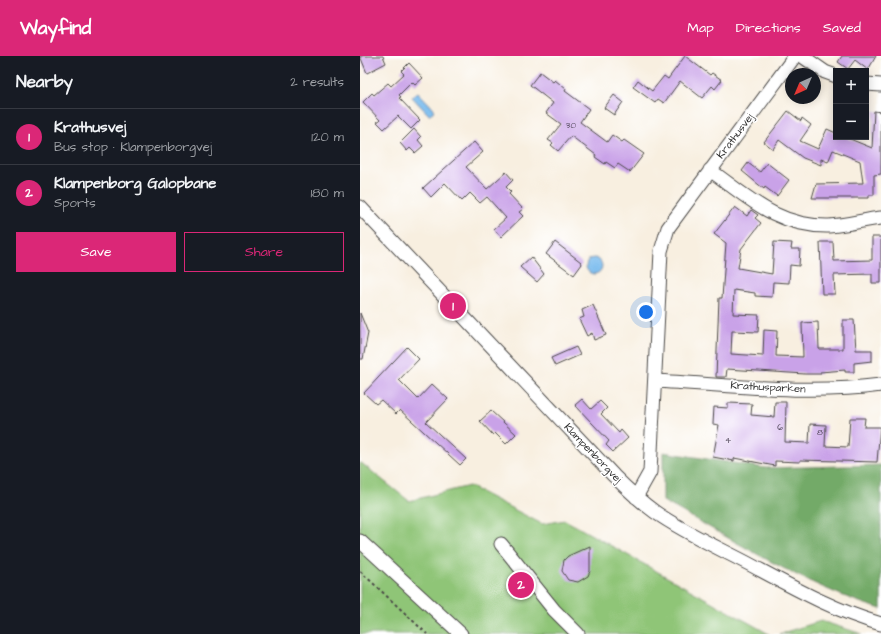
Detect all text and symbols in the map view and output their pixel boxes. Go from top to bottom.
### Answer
text: Wayfind [20,15,91,42]
text: Map [687,18,714,38]
text: Directions [736,18,801,38]
text: Saved [823,18,861,38]
north arrow [785,68,821,104]
map controls [833,68,869,140]
button: + [833,68,869,104]
text: Nearby [16,70,73,94]
text: 2 results [290,73,344,91]
button: − [833,104,869,140]
street label: Krathusvej [713,110,757,162]
text: Krathusvej [54,117,126,138]
house number: 30 [566,119,576,132]
text: 1 [28,128,30,146]
text: 120 m [311,128,344,146]
text: Bus stop · Klampenborgvej [54,138,212,156]
text: Klampenborg Galopbane [54,173,216,194]
text: 2 [25,184,33,202]
text: 180 m [310,184,344,202]
text: Sports [54,194,96,212]
button: Save [16,232,176,272]
button: Share [184,232,344,272]
pin: 1 [440,291,466,321]
your location [636,302,656,322]
street label: Krathusparken [730,378,807,396]
street label: Klampenborgvej [560,420,625,487]
house number: 6 [777,421,783,434]
house number: 8 [817,426,823,439]
house number: 4 [725,434,731,447]
pin: 2 [508,570,534,600]

